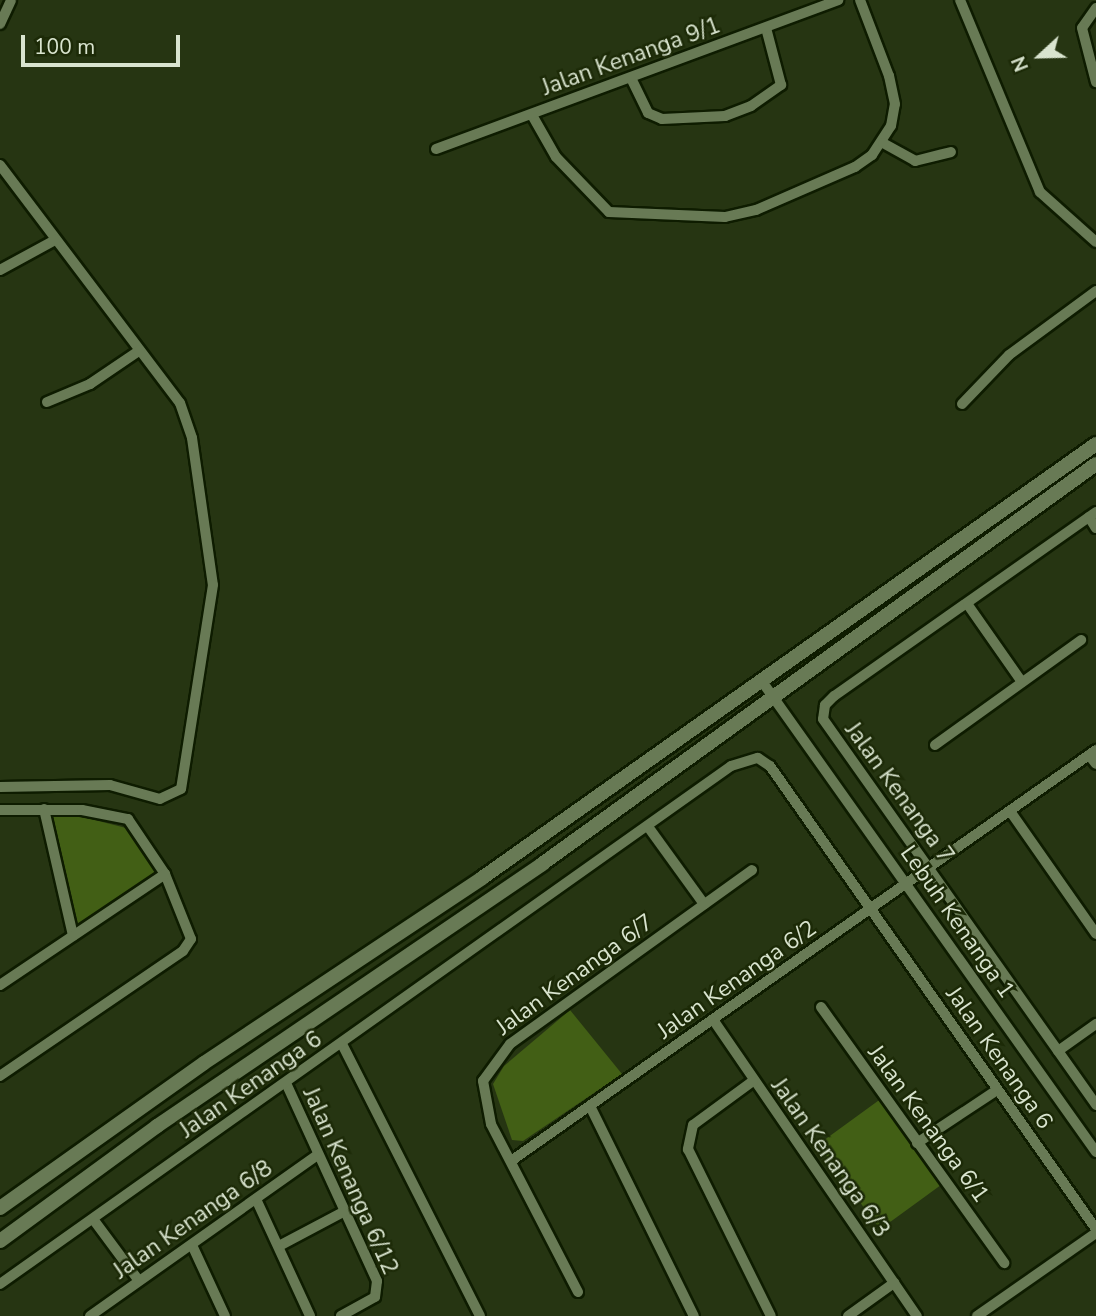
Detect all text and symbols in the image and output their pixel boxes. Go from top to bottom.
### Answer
street label: Jalan Kenanga 9/1 [538,12,724,102]
scale bar [24,21,184,65]
north arrow [1005,21,1075,91]
text: 100 m [34,33,95,61]
text: N [1006,52,1035,75]
street label: Jalan Kenanga 7 [839,717,959,869]
street label: Lebuh Kenanga 1 [894,840,1020,1004]
street label: Jalan Kenanga 6/7 [491,909,659,1041]
street label: Jalan Kenanga 6/2 [652,915,822,1045]
street label: Jalan Kenanga 6 [940,981,1058,1135]
street label: Jalan Kenanga 6 [174,1026,328,1144]
street label: Jalan Kenanga 6/1 [862,1040,994,1208]
street label: Jalan Kenanga 6/3 [765,1073,895,1243]
street label: Jalan Kenanga 6/12 [296,1083,404,1279]
street label: Jalan Kenanga 6/8 [108,1155,278,1285]

